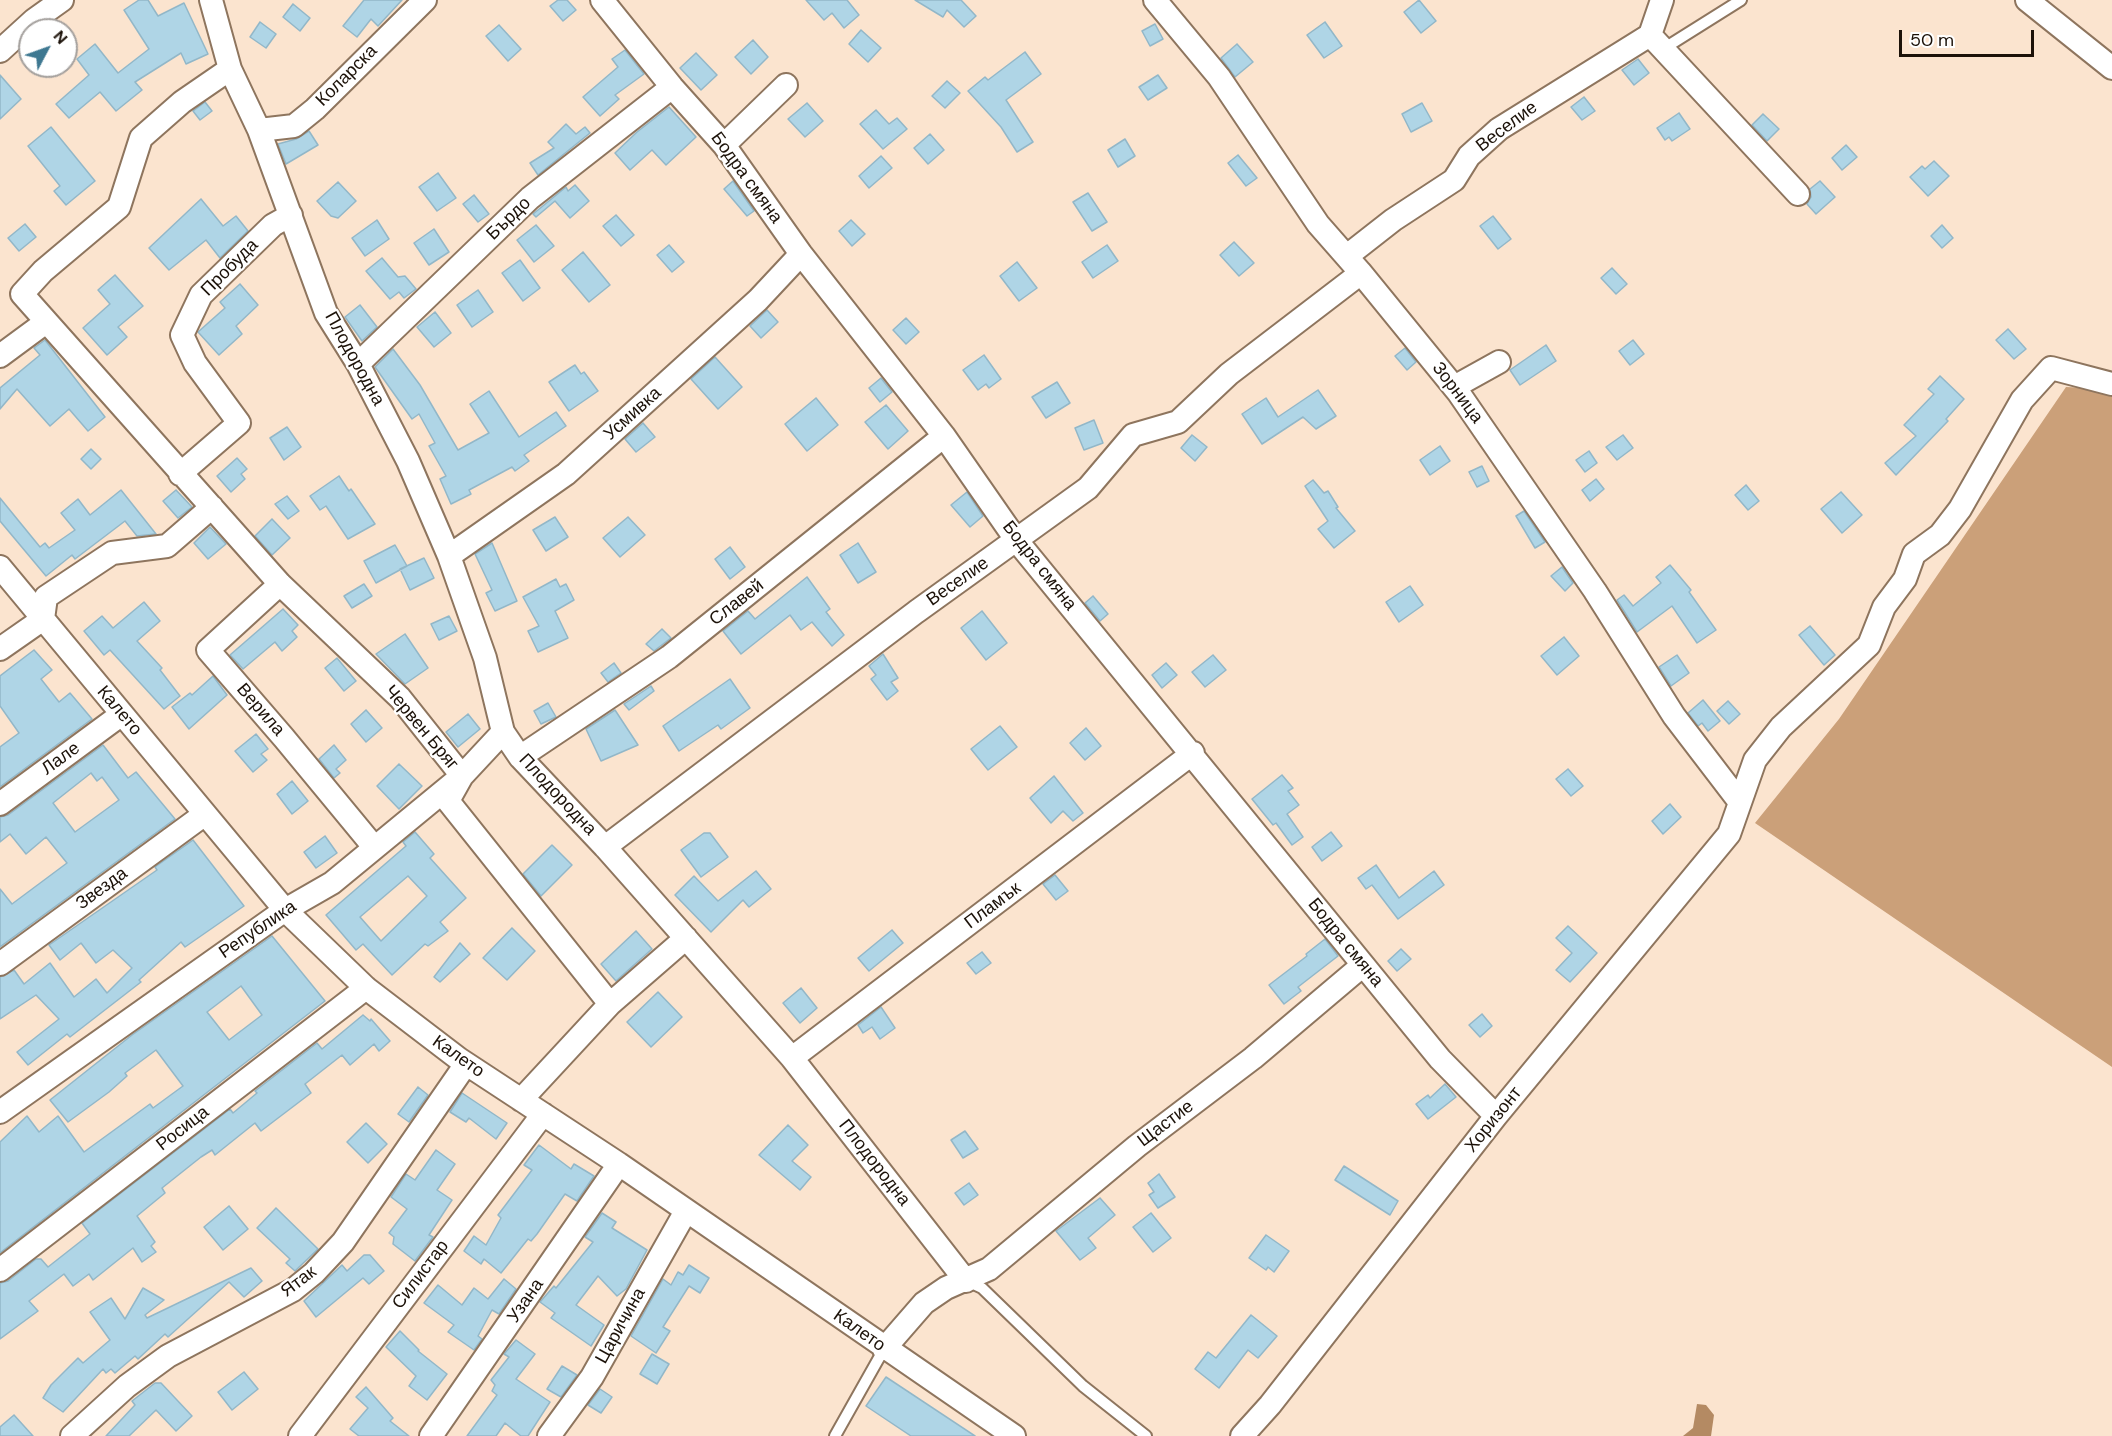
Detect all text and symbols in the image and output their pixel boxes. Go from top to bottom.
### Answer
north arrow [18,18,78,78]
scale bar [1902,18,2037,56]
text: N [49,26,72,48]
text: 50 m [1910,28,1954,52]
street label: Коларска [312,41,382,111]
street label: Веселие [1472,97,1542,157]
street label: Бодра смяна [706,128,786,228]
street label: Бърдо [482,193,536,245]
street label: Пробуда [197,235,263,301]
street label: Плодородна [319,308,389,410]
street label: Зорница [1427,358,1487,428]
street label: Усмивка [600,383,666,445]
street label: Бодра смяна [997,517,1081,615]
street label: Веселие [923,553,993,611]
street label: Славей [706,575,768,631]
street label: Верила [231,679,289,741]
street label: Червен Бряг [379,681,463,775]
street label: Калето [92,682,146,740]
street label: Лале [38,738,84,780]
street label: Плодородна [514,750,600,840]
street label: Звезда [72,863,132,915]
street label: Пламък [961,878,1025,934]
street label: Бодра смяна [1303,894,1387,992]
street label: Република [215,896,301,964]
street label: Калето [428,1031,488,1083]
street label: Хоризонт [1461,1083,1527,1157]
street label: Щастие [1134,1096,1198,1152]
street label: Росица [152,1102,214,1156]
street label: Плодородна [834,1115,914,1211]
street label: Силистар [388,1236,454,1314]
street label: Ятак [277,1262,321,1302]
street label: Узана [503,1275,549,1327]
street label: Царичина [591,1284,651,1368]
street label: Калето [829,1305,889,1357]

